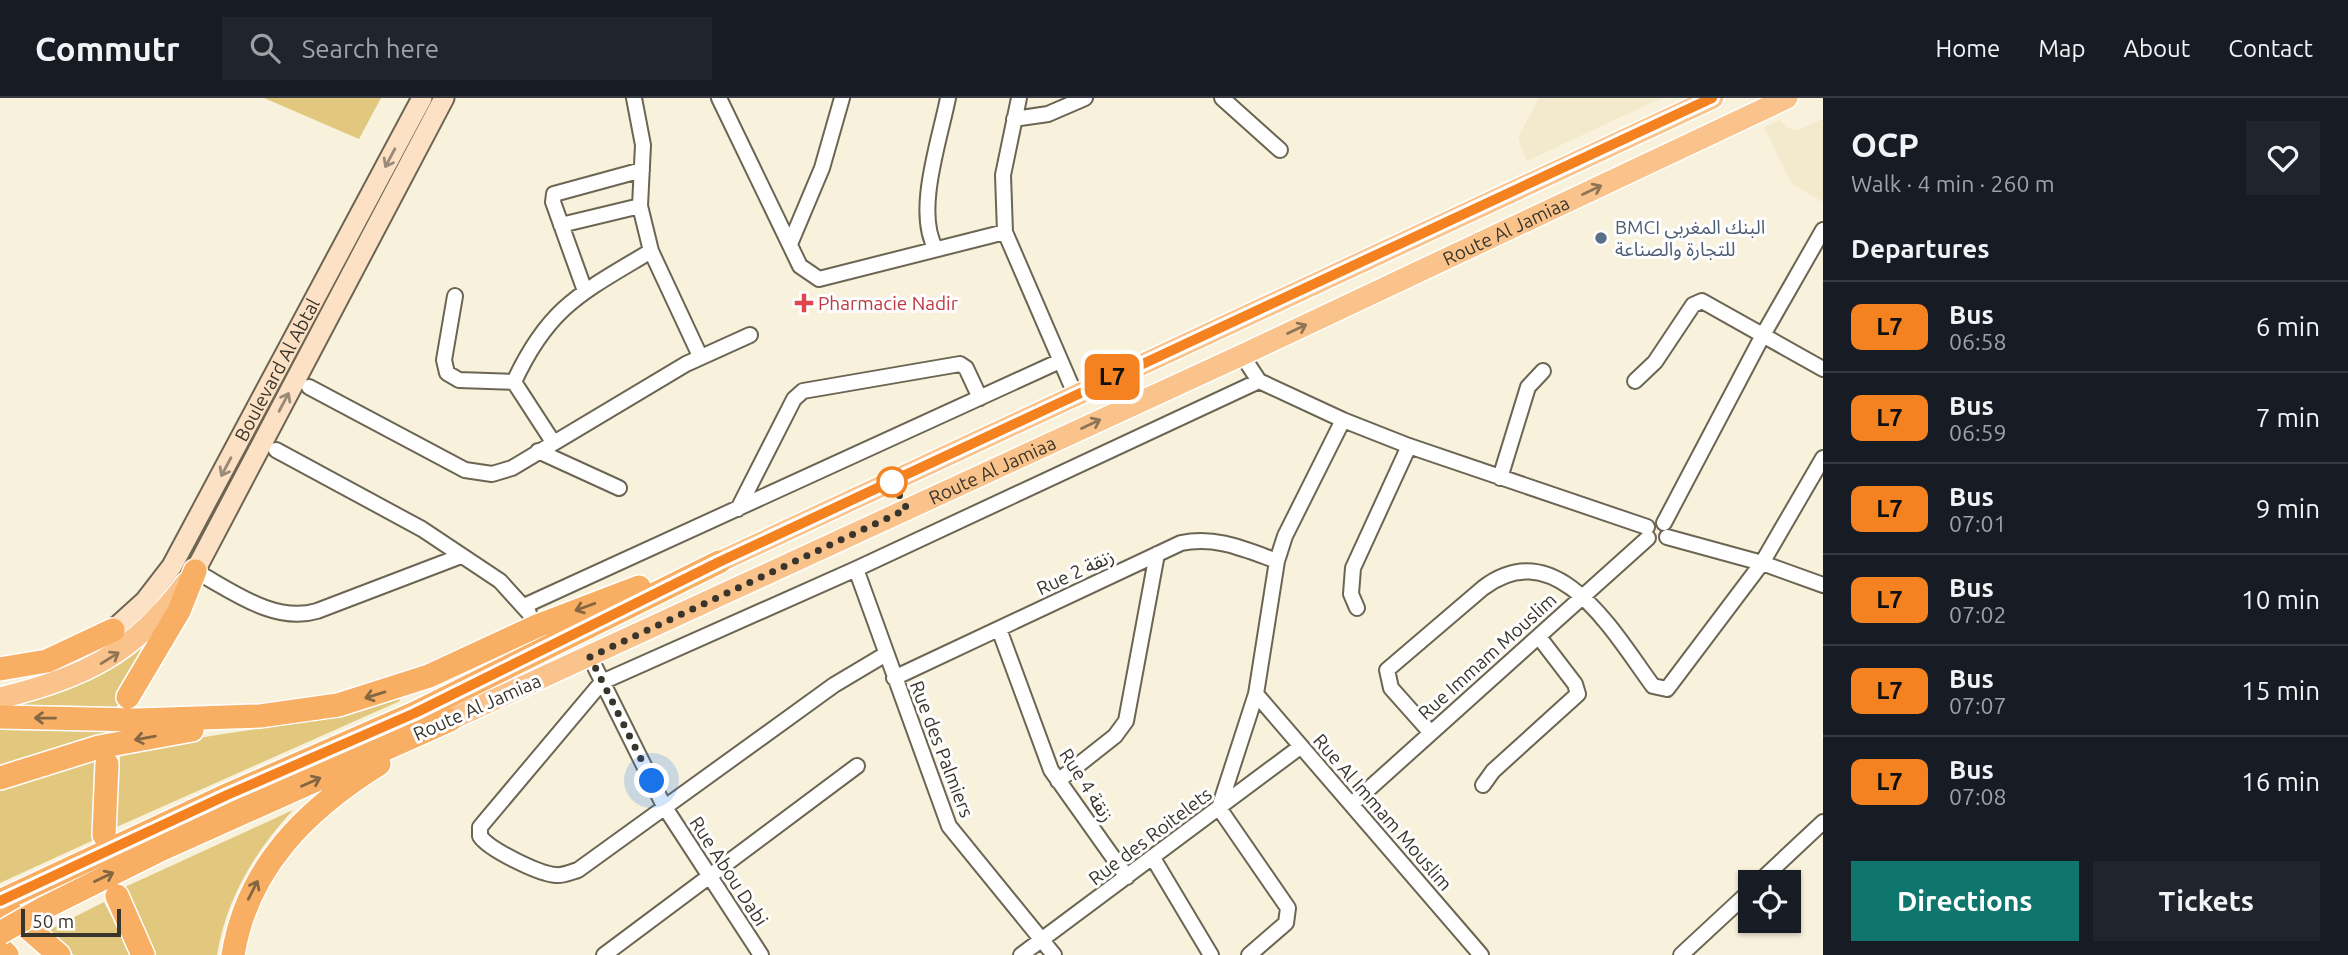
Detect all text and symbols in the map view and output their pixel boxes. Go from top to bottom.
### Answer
search box [222,17,712,80]
icon: search [246,29,284,67]
text: Commutr [35,30,180,67]
text: Search here [302,34,439,63]
text: Home [1935,35,2000,62]
text: Map [2038,35,2085,62]
text: About [2123,35,2190,62]
text: Contact [2228,35,2313,62]
button: heart [2246,121,2320,195]
text: OCP [1851,126,1919,163]
one-way arrow [382,147,396,168]
text: Walk · 4 min · 260 m [1851,171,2055,196]
one-way arrow [1581,183,1602,196]
street label: Route Al Jamiaa [1439,191,1573,270]
place label: BMCI البنك المغربي للتجارة والصناعة [1615,216,1765,261]
marker: BMCI البنك المغربي للتجارة والصناعة [1593,230,1609,246]
text: Departures [1851,234,1989,263]
place label: Pharmacie Nadir [818,292,958,314]
street label: Boulevard Al Abtal [230,294,324,445]
marker: Pharmacie Nadir [796,295,812,311]
text: Bus [1949,300,1994,329]
text: 6 min [2256,312,2320,341]
text: L7 [1876,313,1903,340]
one-way arrow [1286,322,1307,335]
text: 06:58 [1949,329,2007,354]
line badge: L7 [1080,354,1144,400]
text: L7 [1099,363,1125,390]
text: Bus [1949,391,1994,420]
one-way arrow [277,393,291,413]
text: 7 min [2256,403,2320,432]
text: L7 [1876,404,1903,431]
one-way arrow [1080,417,1101,431]
text: 06:59 [1949,420,2007,445]
street label: Route Al Jamiaa [925,431,1059,509]
one-way arrow [218,457,232,477]
unlabelled marker [877,467,907,497]
text: Bus [1949,482,1994,511]
text: 9 min [2256,494,2320,523]
text: L7 [1876,495,1903,522]
text: 07:01 [1949,511,2007,536]
street label: Rue 2 زنقة [1033,545,1118,600]
text: Bus [1949,573,1994,602]
text: 10 min [2241,585,2320,614]
text: L7 [1876,586,1903,613]
street label: Rue Immam Mouslim [1413,588,1561,724]
one-way arrow [574,602,596,615]
text: 07:02 [1949,602,2007,627]
one-way arrow [99,651,119,665]
text: Bus [1949,664,1994,693]
street label: Route Al Jamiaa [410,669,544,745]
text: 15 min [2241,676,2320,705]
text: L7 [1876,677,1903,704]
street label: Rue des Palmiers [906,678,978,820]
one-way arrow [364,690,386,703]
text: 07:07 [1949,693,2007,718]
one-way arrow [34,711,57,725]
street label: Rue Al Immam Mouslim [1309,729,1457,895]
one-way arrow [134,732,157,745]
street label: Rue 4 زنقة [1054,744,1119,826]
text: Bus [1949,755,1994,784]
your location [634,763,669,798]
text: 16 min [2241,767,2320,796]
text: L7 [1876,768,1903,795]
one-way arrow [300,775,321,788]
street label: Rue des Roitelets [1084,783,1216,889]
text: 07:08 [1949,784,2007,809]
street label: Rue Abou Dabi [685,812,773,930]
button: Directions [1851,861,2079,941]
button: Tickets [2093,861,2320,941]
one-way arrow [93,870,114,884]
map controls [1738,870,1801,933]
button: locate [1738,870,1801,933]
one-way arrow [247,880,261,901]
scale bar [21,906,121,938]
text: 50 m [32,910,74,932]

